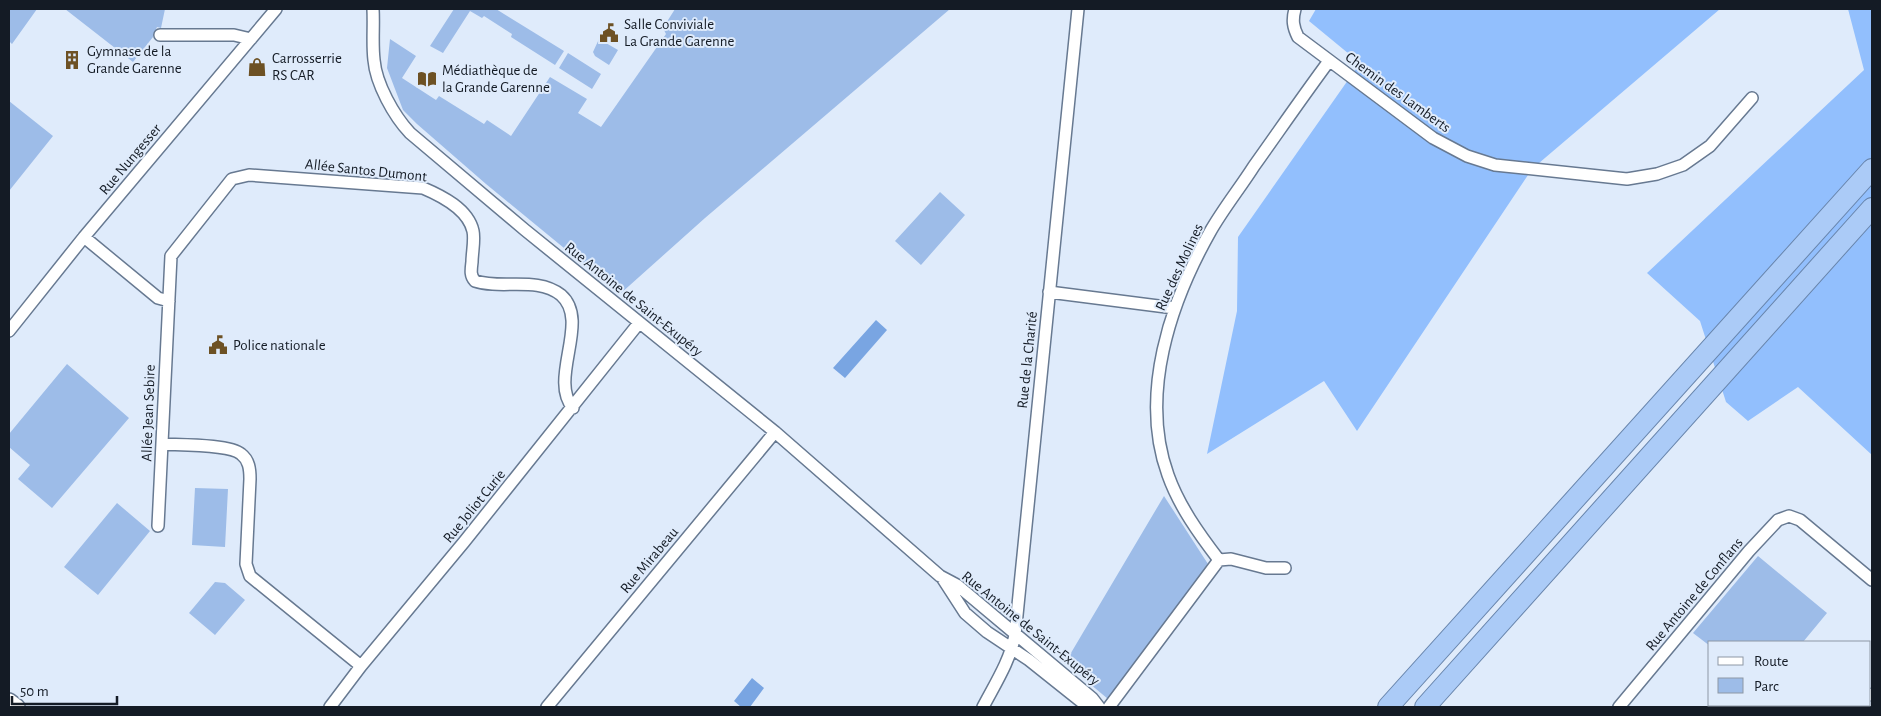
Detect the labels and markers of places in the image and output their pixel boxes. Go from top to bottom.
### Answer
place label: Salle Conviviale La Grande Garenne [624,17,734,49]
public building icon: Salle Conviviale La Grande Garenne [598,22,620,44]
place label: Gymnase de la Grande Garenne [87,44,182,76]
building icon: Gymnase de la Grande Garenne [61,49,83,71]
place label: Carrosserrie RS CAR [272,51,342,83]
shop icon: Carrosserrie RS CAR [246,56,268,78]
place label: Médiathèque de la Grande Garenne [442,63,550,95]
library icon: Médiathèque de la Grande Garenne [416,68,438,90]
public building icon: Police nationale [207,334,229,356]
place label: Police nationale [233,338,326,353]

